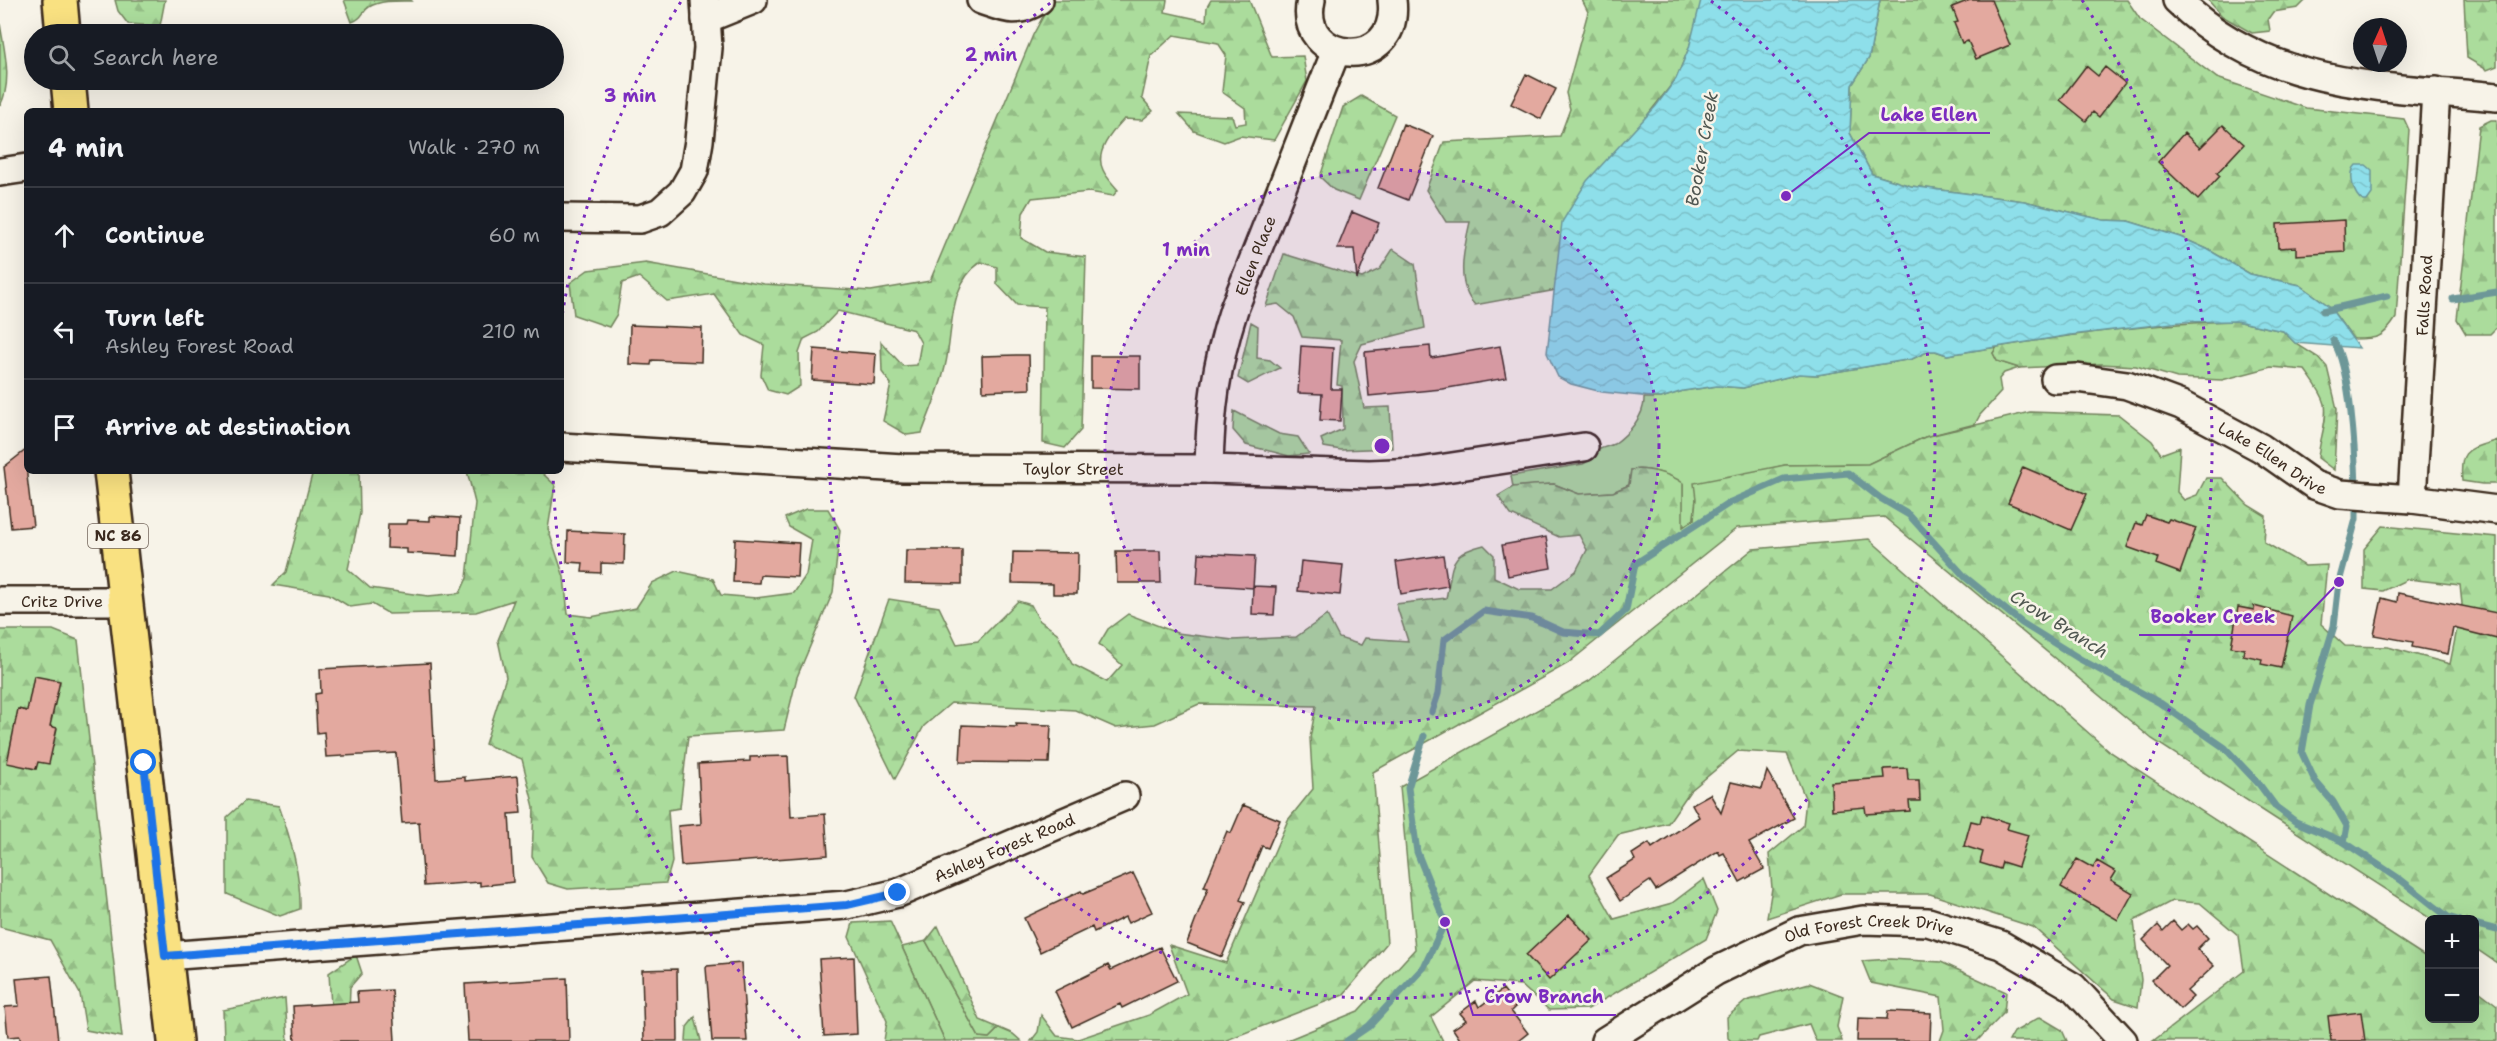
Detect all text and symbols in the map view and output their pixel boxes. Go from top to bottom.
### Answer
north arrow [2353,18,2407,72]
search box [24,24,564,90]
icon: search [45,41,78,74]
text: Search here [93,43,219,72]
text: 2 min [965,43,1017,67]
text: 3 min [604,84,656,108]
water label: Booker Creek [1680,89,1724,208]
callout: Lake Ellen [1869,97,1990,133]
text: Lake Ellen [1881,103,1977,127]
text: 4 min [48,130,124,165]
text: Walk · 270 m [408,134,540,160]
street label: Ellen Place [1230,213,1280,299]
icon: ahead [48,219,81,252]
text: Continue [105,221,205,250]
text: 60 m [488,222,540,248]
text: 1 min [1162,238,1210,262]
street label: Falls Road [2411,254,2437,337]
text: Turn left [105,304,204,333]
icon: left [48,315,81,348]
text: 210 m [481,318,540,344]
text: Ashley Forest Road [105,333,294,359]
icon: arrive [48,411,81,444]
text: Arrive at destination [105,413,351,442]
street label: Lake Ellen Drive [2215,416,2329,499]
centre of rings [1372,436,1392,456]
street label: Taylor Street [1023,458,1124,479]
road number: NC 86 [88,524,148,548]
water label: Crow Branch [2005,584,2113,664]
street label: Critz Drive [21,591,103,612]
callout: Booker Creek [2139,599,2288,635]
text: Booker Creek [2151,605,2275,629]
route start [130,749,156,775]
street label: Ashley Forest Road [931,808,1078,887]
route end [884,879,910,905]
street label: Old Forest Creek Drive [1780,909,1957,947]
map controls [2425,915,2479,1023]
button: + [2425,915,2479,969]
button: − [2425,969,2479,1023]
callout: Crow Branch [1473,979,1616,1015]
text: Crow Branch [1484,985,1604,1009]

